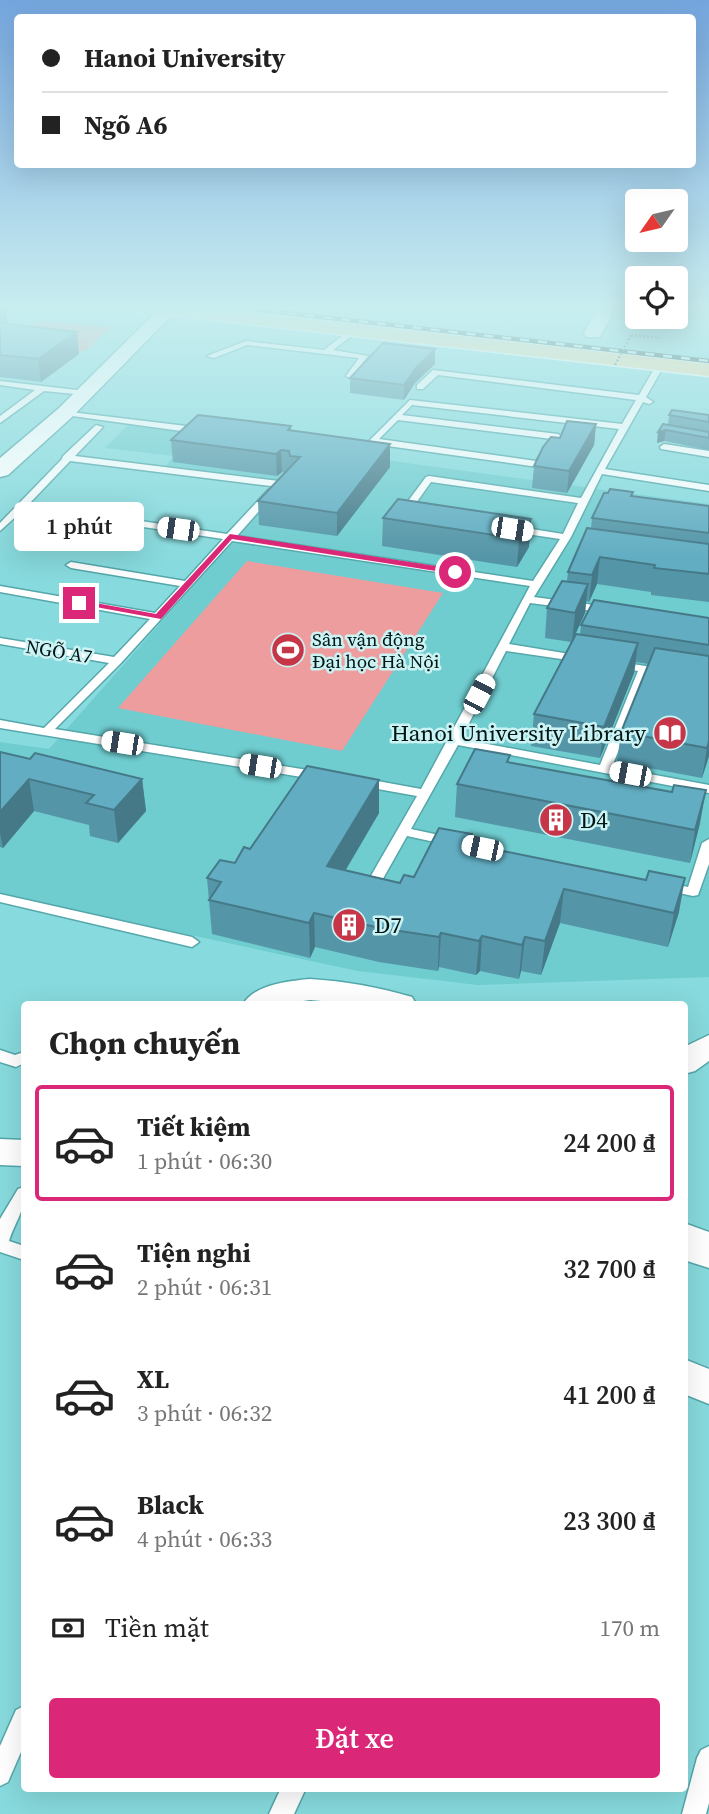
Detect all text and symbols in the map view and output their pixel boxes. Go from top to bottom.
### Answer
text: Hanoi University [84,40,286,76]
text: Ngõ A6 [84,107,168,143]
north arrow [625,189,688,252]
map controls [625,189,688,329]
button: locate [625,266,688,329]
callout: 1 phút [14,502,144,550]
text: 1 phút [46,510,112,542]
car [490,515,535,543]
car [156,516,201,542]
route start [439,556,471,588]
route end [63,587,95,619]
place label: Sân vận động Đại học Hà Nội [312,626,440,674]
sports icon: Sân vận động Đại học Hà Nội [269,631,307,669]
street label: NGÕ A7 [24,633,94,669]
car [460,671,499,717]
library icon: Hanoi University Library [651,714,689,752]
place label: Hanoi University Library [391,717,646,749]
car [100,729,145,757]
car [238,752,283,780]
car [608,760,653,788]
building icon: D4 [537,801,575,839]
place label: D4 [580,804,608,836]
car [460,833,505,863]
building icon: D7 [330,906,368,944]
place label: D7 [374,909,402,941]
text: Chọn chuyến [49,1021,240,1065]
text: Tiết kiệm [137,1109,251,1145]
icon: car [53,1112,116,1175]
text: 24 200 ₫ [563,1125,656,1161]
text: 1 phút · 06:30 [137,1145,272,1177]
text: Tiện nghi [137,1235,251,1271]
icon: car [53,1238,116,1301]
text: 32 700 ₫ [563,1251,656,1287]
text: 2 phút · 06:31 [137,1271,272,1303]
text: XL [137,1361,169,1397]
icon: car [53,1364,116,1427]
text: 41 200 ₫ [563,1377,656,1413]
text: 3 phút · 06:32 [137,1397,272,1429]
text: Black [137,1487,204,1523]
icon: car [53,1490,116,1553]
text: 23 300 ₫ [563,1503,656,1539]
text: 4 phút · 06:33 [137,1523,272,1555]
icon: cash [49,1609,87,1647]
text: Tiền mặt [105,1610,209,1646]
text: 170 m [599,1612,660,1644]
button: Đặt xe [49,1698,660,1778]

